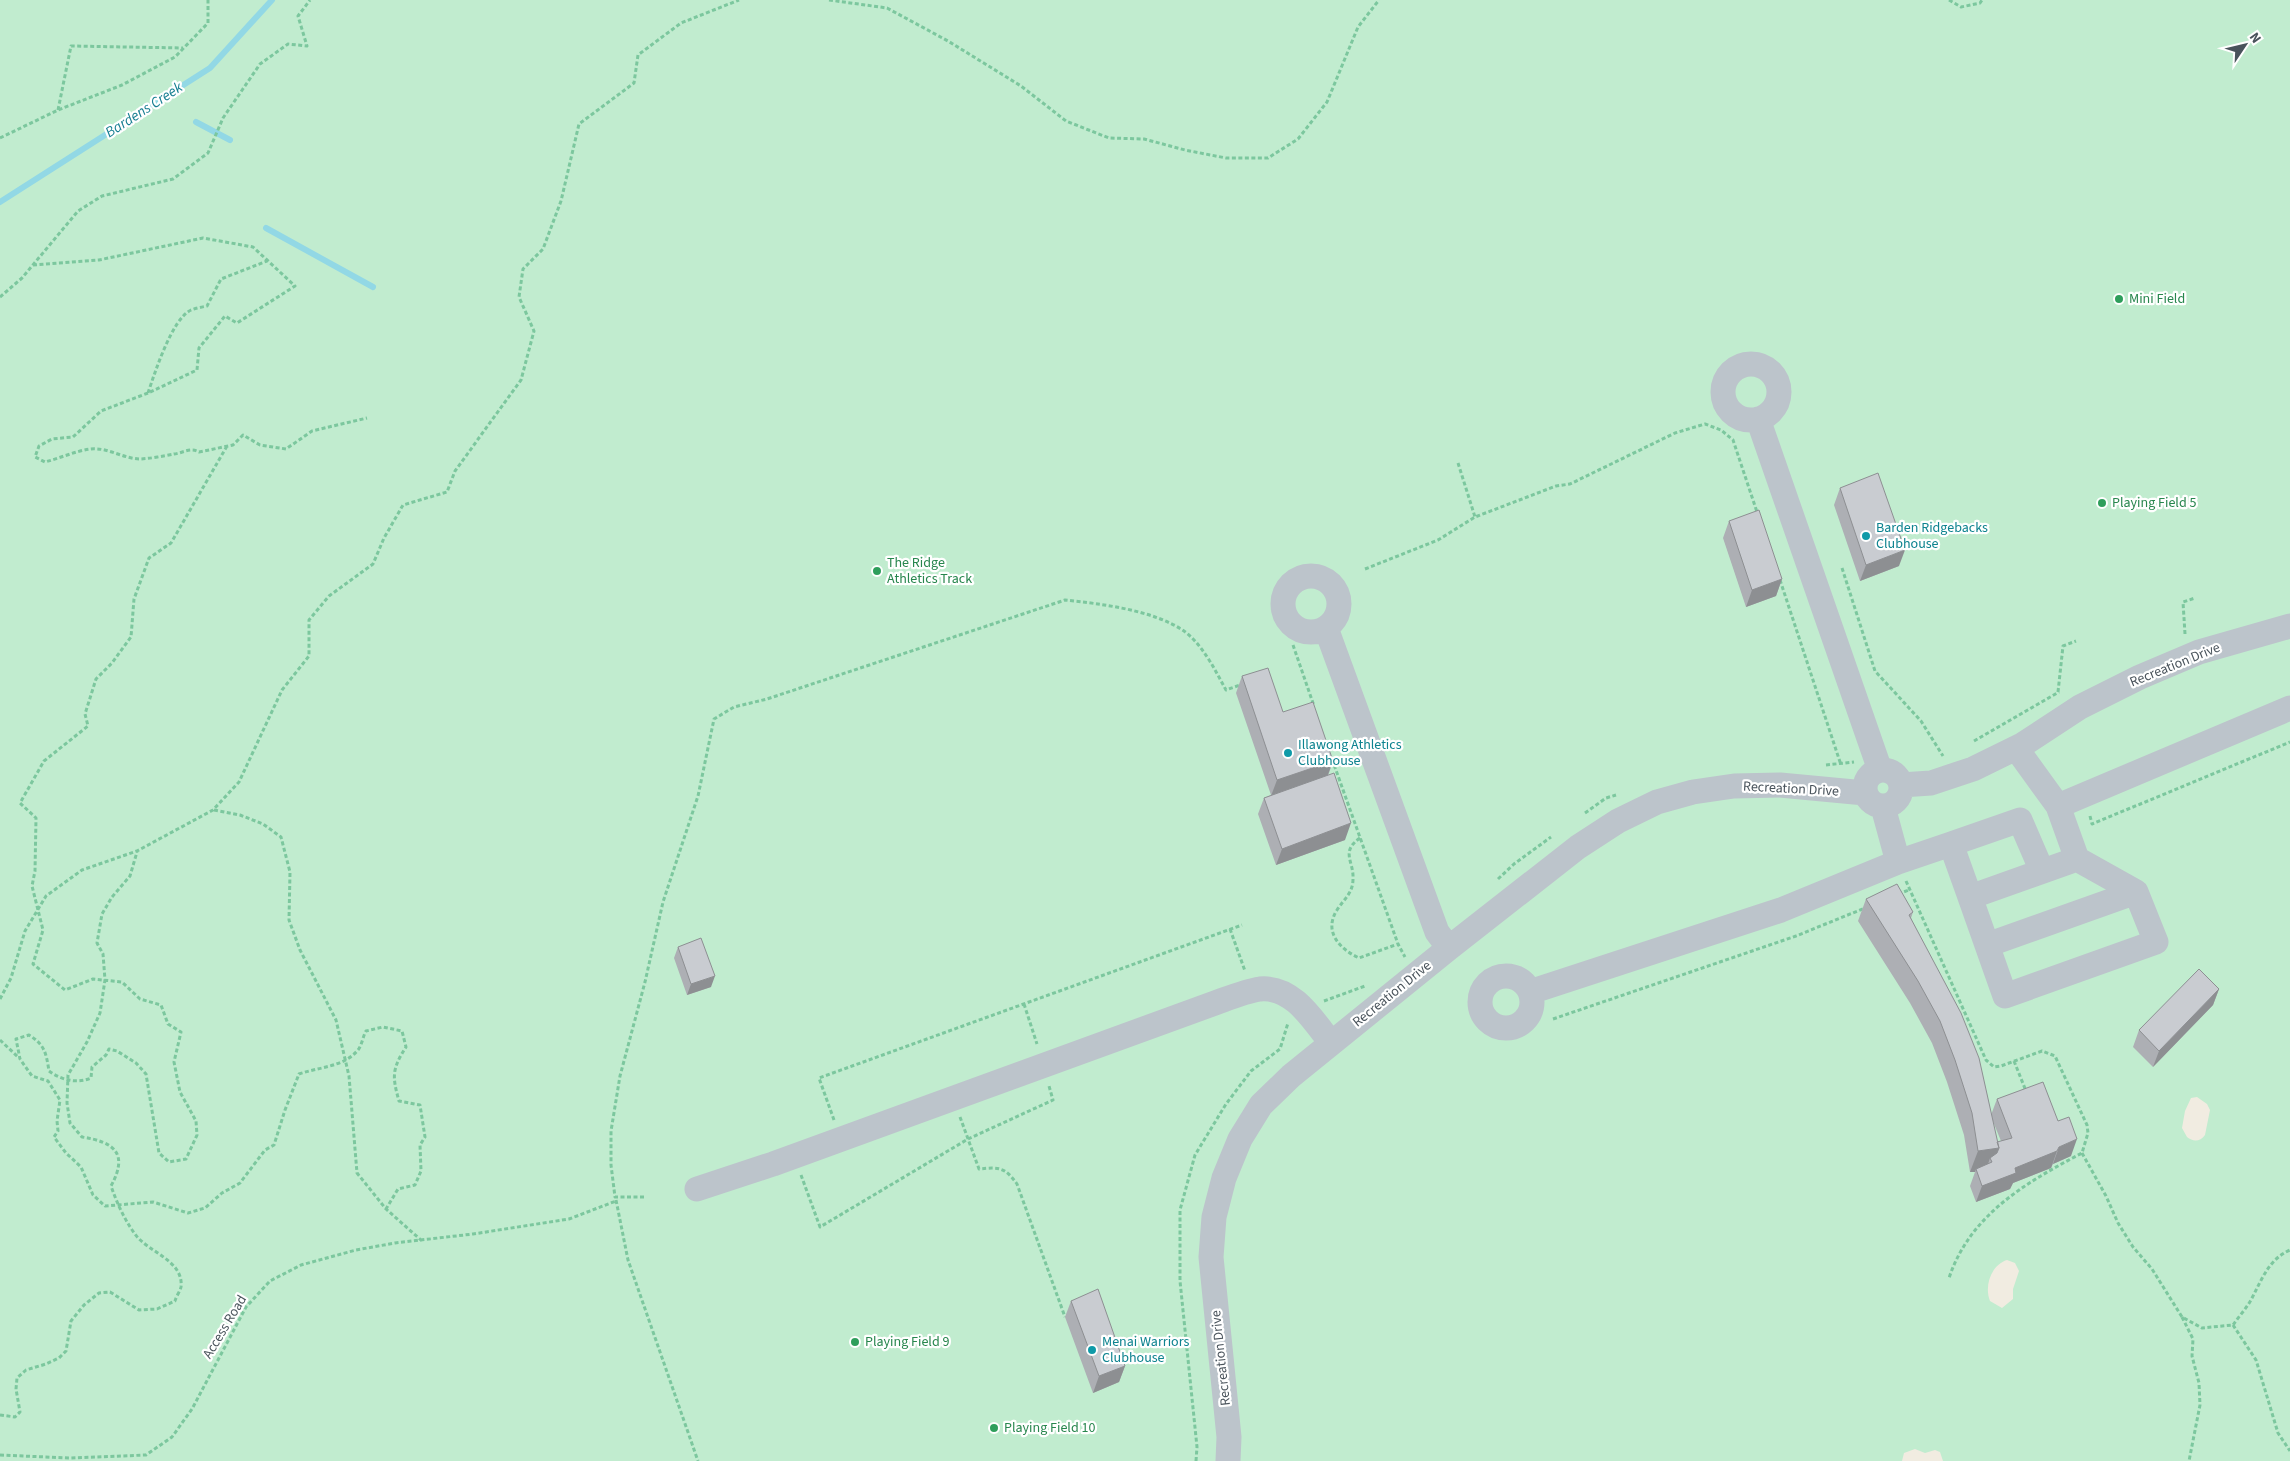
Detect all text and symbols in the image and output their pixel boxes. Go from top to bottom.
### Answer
north arrow [2220,20,2270,70]
text: N [2244,29,2266,48]
water label: Bardens Creek [101,77,188,143]
place label: Mini Field [2129,289,2185,309]
marker: Mini Field [2113,293,2125,305]
place label: Playing Field 5 [2112,493,2196,513]
marker: Playing Field 5 [2096,497,2108,509]
place label: Barden Ridgebacks Clubhouse [1876,518,1988,554]
marker: Barden Ridgebacks Clubhouse [1860,530,1872,542]
place label: The Ridge Athletics Track [887,553,972,589]
marker: The Ridge Athletics Track [871,565,883,577]
street label: Recreation Drive [2127,638,2223,692]
place label: Illawong Athletics Clubhouse [1298,735,1402,771]
marker: Illawong Athletics Clubhouse [1282,747,1294,759]
street label: Recreation Drive [1743,776,1840,802]
street label: Recreation Drive [1348,956,1436,1032]
street label: Access Road [198,1291,252,1363]
street label: Recreation Drive [1206,1309,1236,1407]
place label: Playing Field 9 [865,1332,949,1352]
place label: Menai Warriors Clubhouse [1102,1332,1189,1368]
marker: Playing Field 9 [849,1336,861,1348]
marker: Menai Warriors Clubhouse [1086,1344,1098,1356]
place label: Playing Field 10 [1004,1418,1095,1438]
marker: Playing Field 10 [988,1422,1000,1434]

